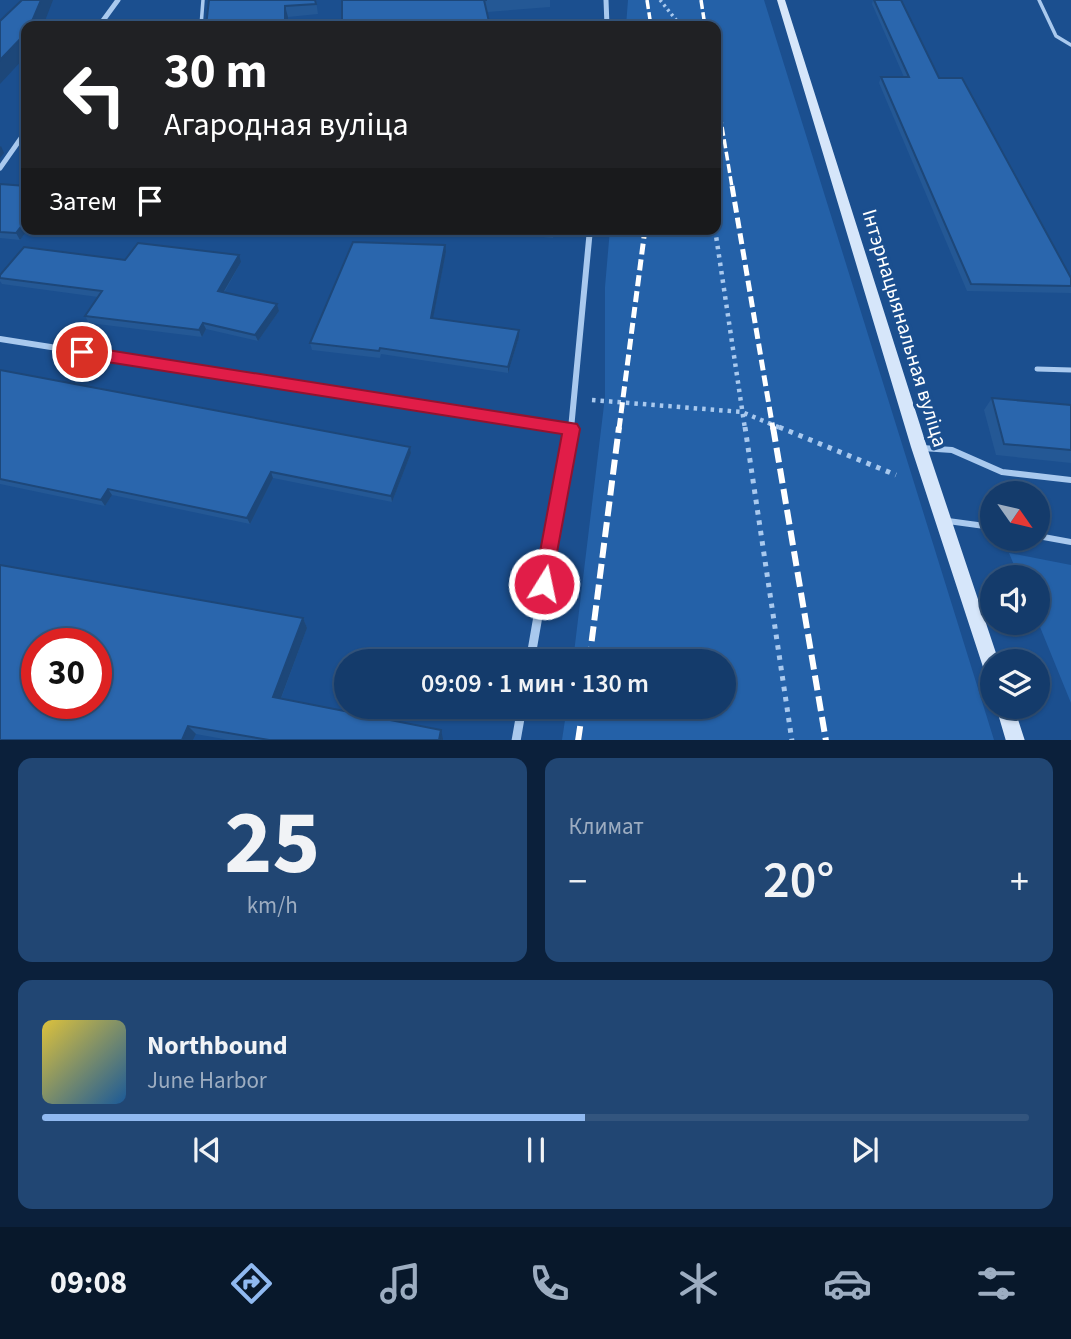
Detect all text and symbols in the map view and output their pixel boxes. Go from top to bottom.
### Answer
text: 30 m [164,37,268,107]
icon: left [49,49,140,140]
text: Агародная вуліца [164,102,409,148]
icon: arrive [131,182,169,220]
text: Затем [49,183,117,220]
street label: Інтэрнацыянальная вуліца [855,205,955,451]
pin [52,322,112,382]
icon: arrive [63,333,101,371]
north arrow [980,481,1050,551]
map controls [980,481,1050,719]
position arrow [507,547,581,621]
button: sound [980,565,1050,635]
speed limit sign: 30 [21,628,112,719]
button: layers [980,649,1050,719]
text: 09:09 · 1 мин · 130 m [421,665,649,702]
text: 25 [224,779,320,908]
text: Климат [569,810,644,843]
text: 20° [763,844,834,918]
text: − [569,855,587,909]
text: + [1010,855,1029,909]
text: km/h [247,889,298,922]
text: Northbound [147,1027,288,1064]
text: June Harbor [147,1064,267,1097]
icon: previous [188,1131,226,1169]
icon: pause [517,1131,555,1169]
icon: next [846,1131,884,1169]
icon: directions [227,1259,276,1308]
icon: music [376,1259,425,1308]
icon: phone [525,1259,574,1308]
icon: climate [674,1259,723,1308]
icon: car [823,1259,872,1308]
icon: filters [972,1259,1021,1308]
text: 09:08 [50,1260,127,1306]

